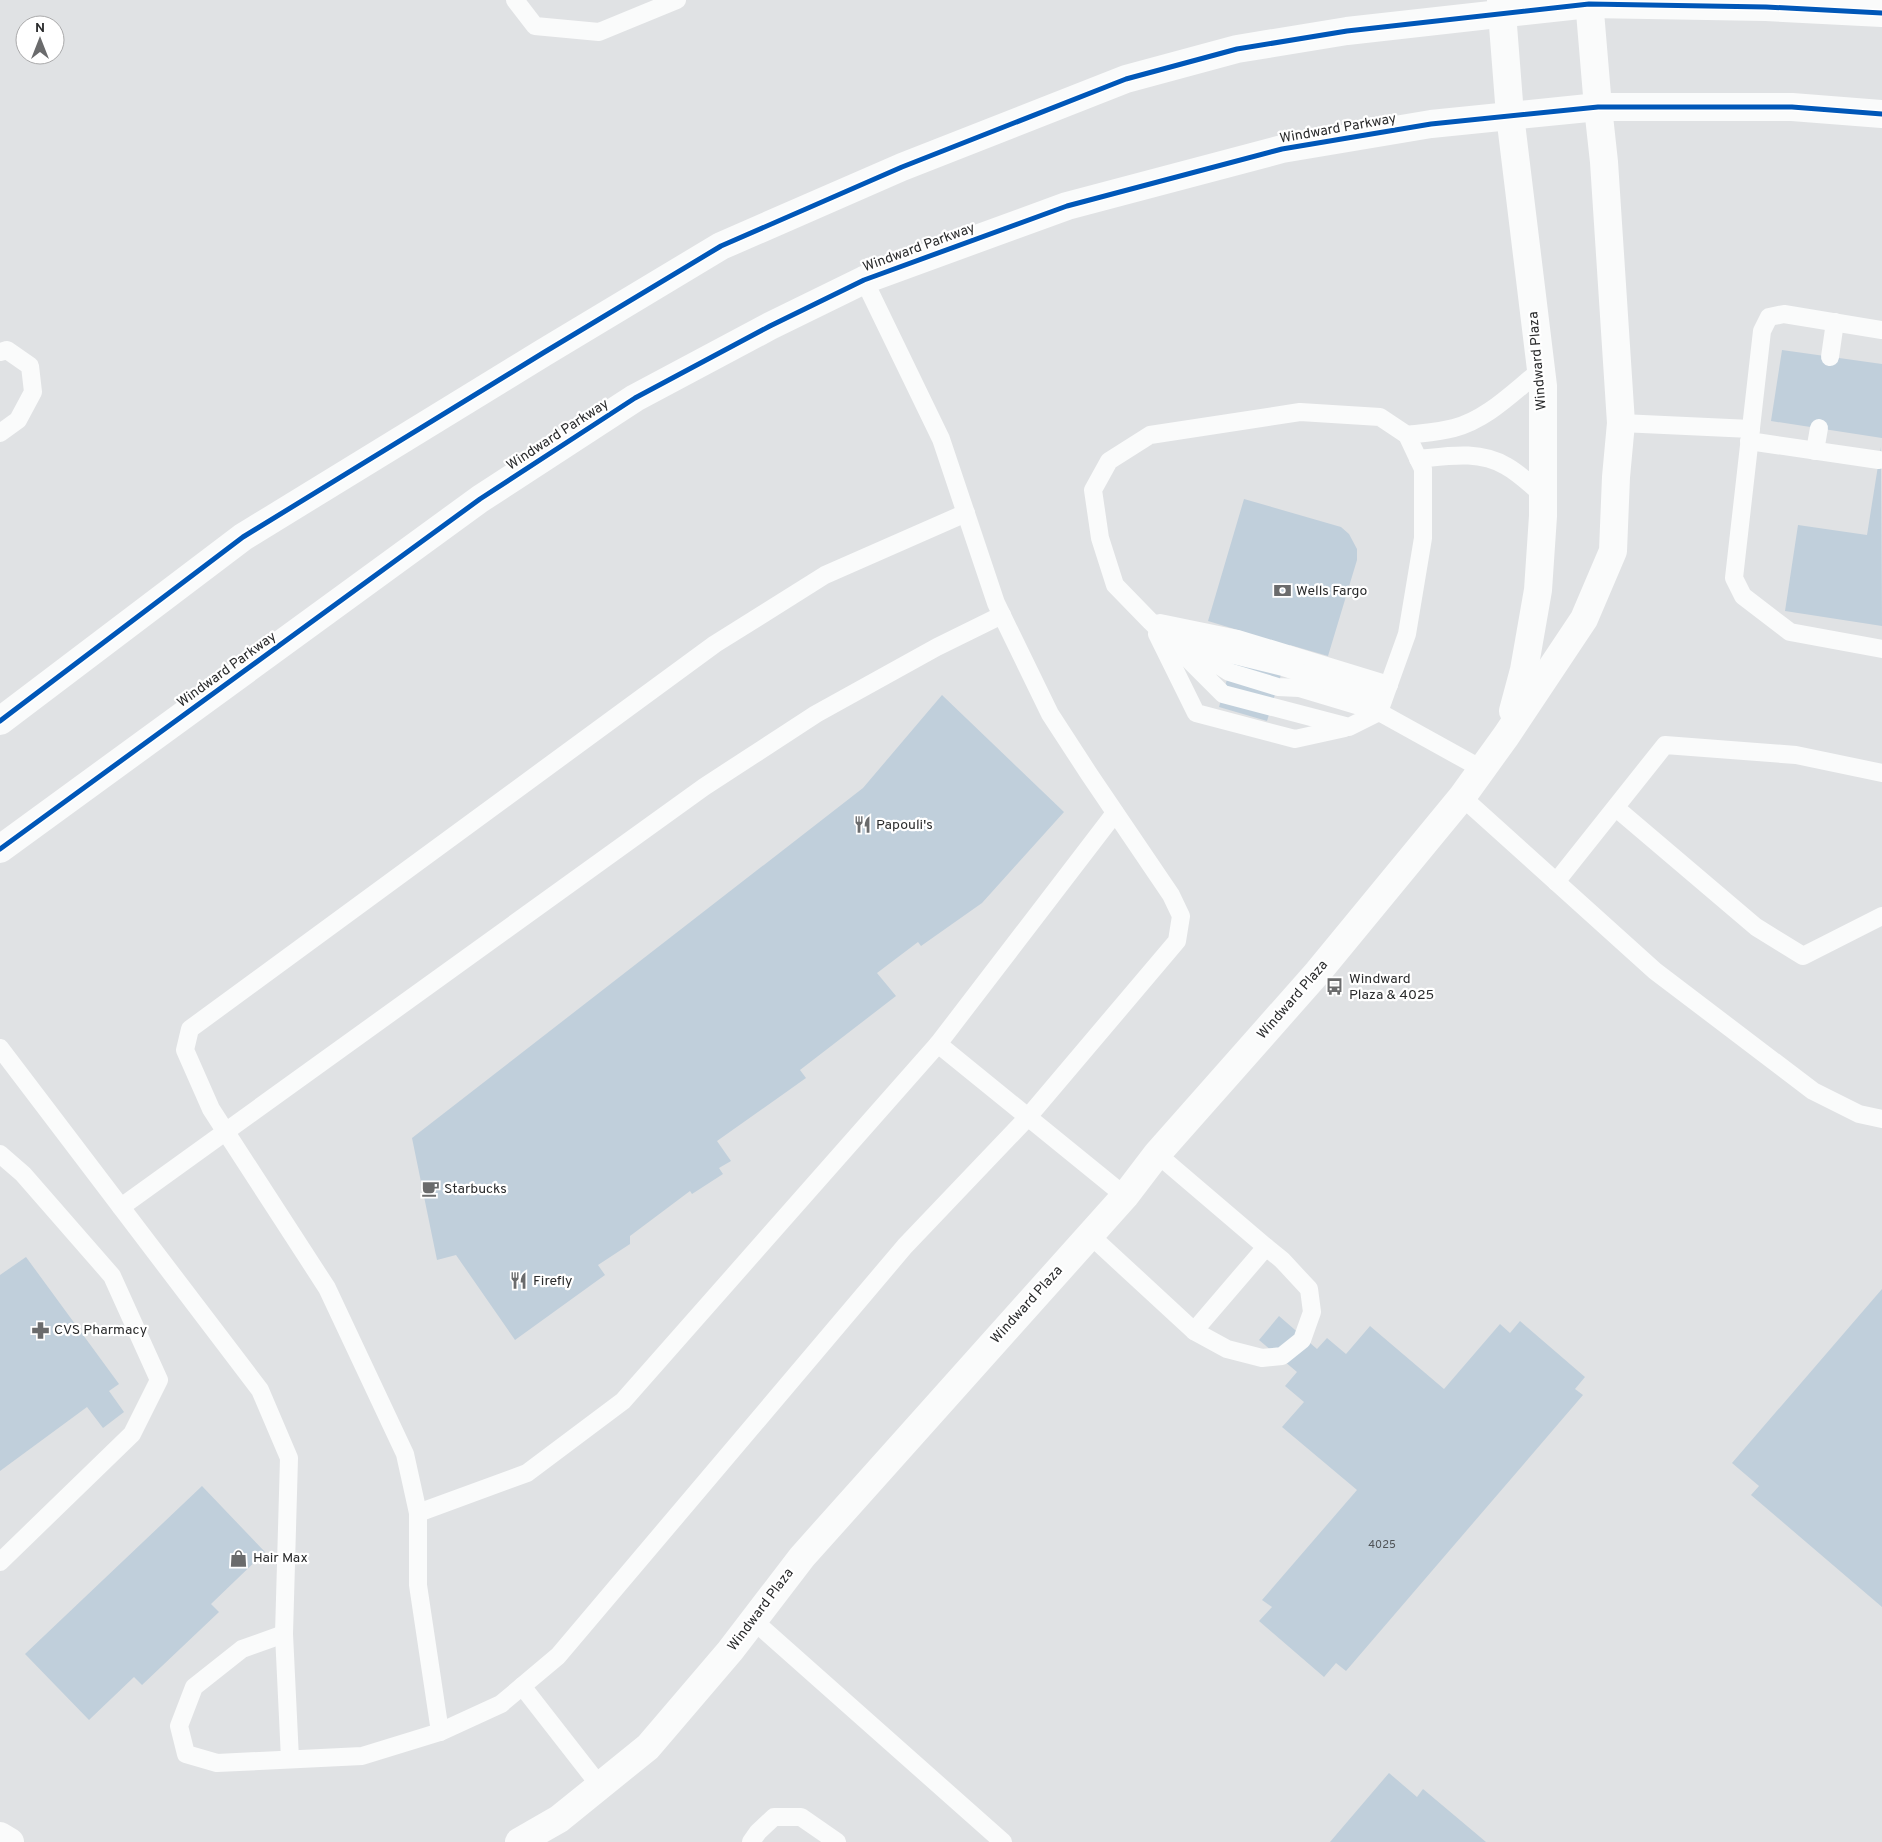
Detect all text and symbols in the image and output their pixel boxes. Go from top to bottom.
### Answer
north arrow [15,15,65,65]
text: N [35,20,45,37]
street label: Windward Parkway [1278,110,1398,148]
street label: Windward Parkway [861,220,977,276]
street label: Windward Plaza [1525,311,1551,411]
street label: Windward Parkway [504,396,612,474]
bank icon: Wells Fargo [1272,581,1292,601]
place label: Wells Fargo [1296,583,1367,600]
street label: Windward Parkway [174,628,280,712]
restaurant icon: Papouli's [852,815,872,835]
place label: Papouli's [876,817,933,834]
street label: Windward Plaza [1254,957,1332,1043]
place label: Windward Plaza & 4025 [1349,971,1434,1004]
bus stop icon: Windward Plaza & 4025 [1325,977,1345,997]
cafe icon: Starbucks [420,1179,440,1199]
place label: Starbucks [444,1181,507,1198]
street label: Windward Plaza [987,1262,1067,1348]
restaurant icon: Firefly [509,1271,529,1291]
place label: Firefly [533,1273,573,1290]
pharmacy icon: CVS Pharmacy [30,1320,50,1340]
place label: CVS Pharmacy [54,1322,147,1339]
house number: 4025 [1368,1538,1396,1552]
shop icon: Hair Max [229,1548,249,1568]
place label: Hair Max [253,1550,308,1567]
street label: Windward Plaza [724,1565,798,1655]

